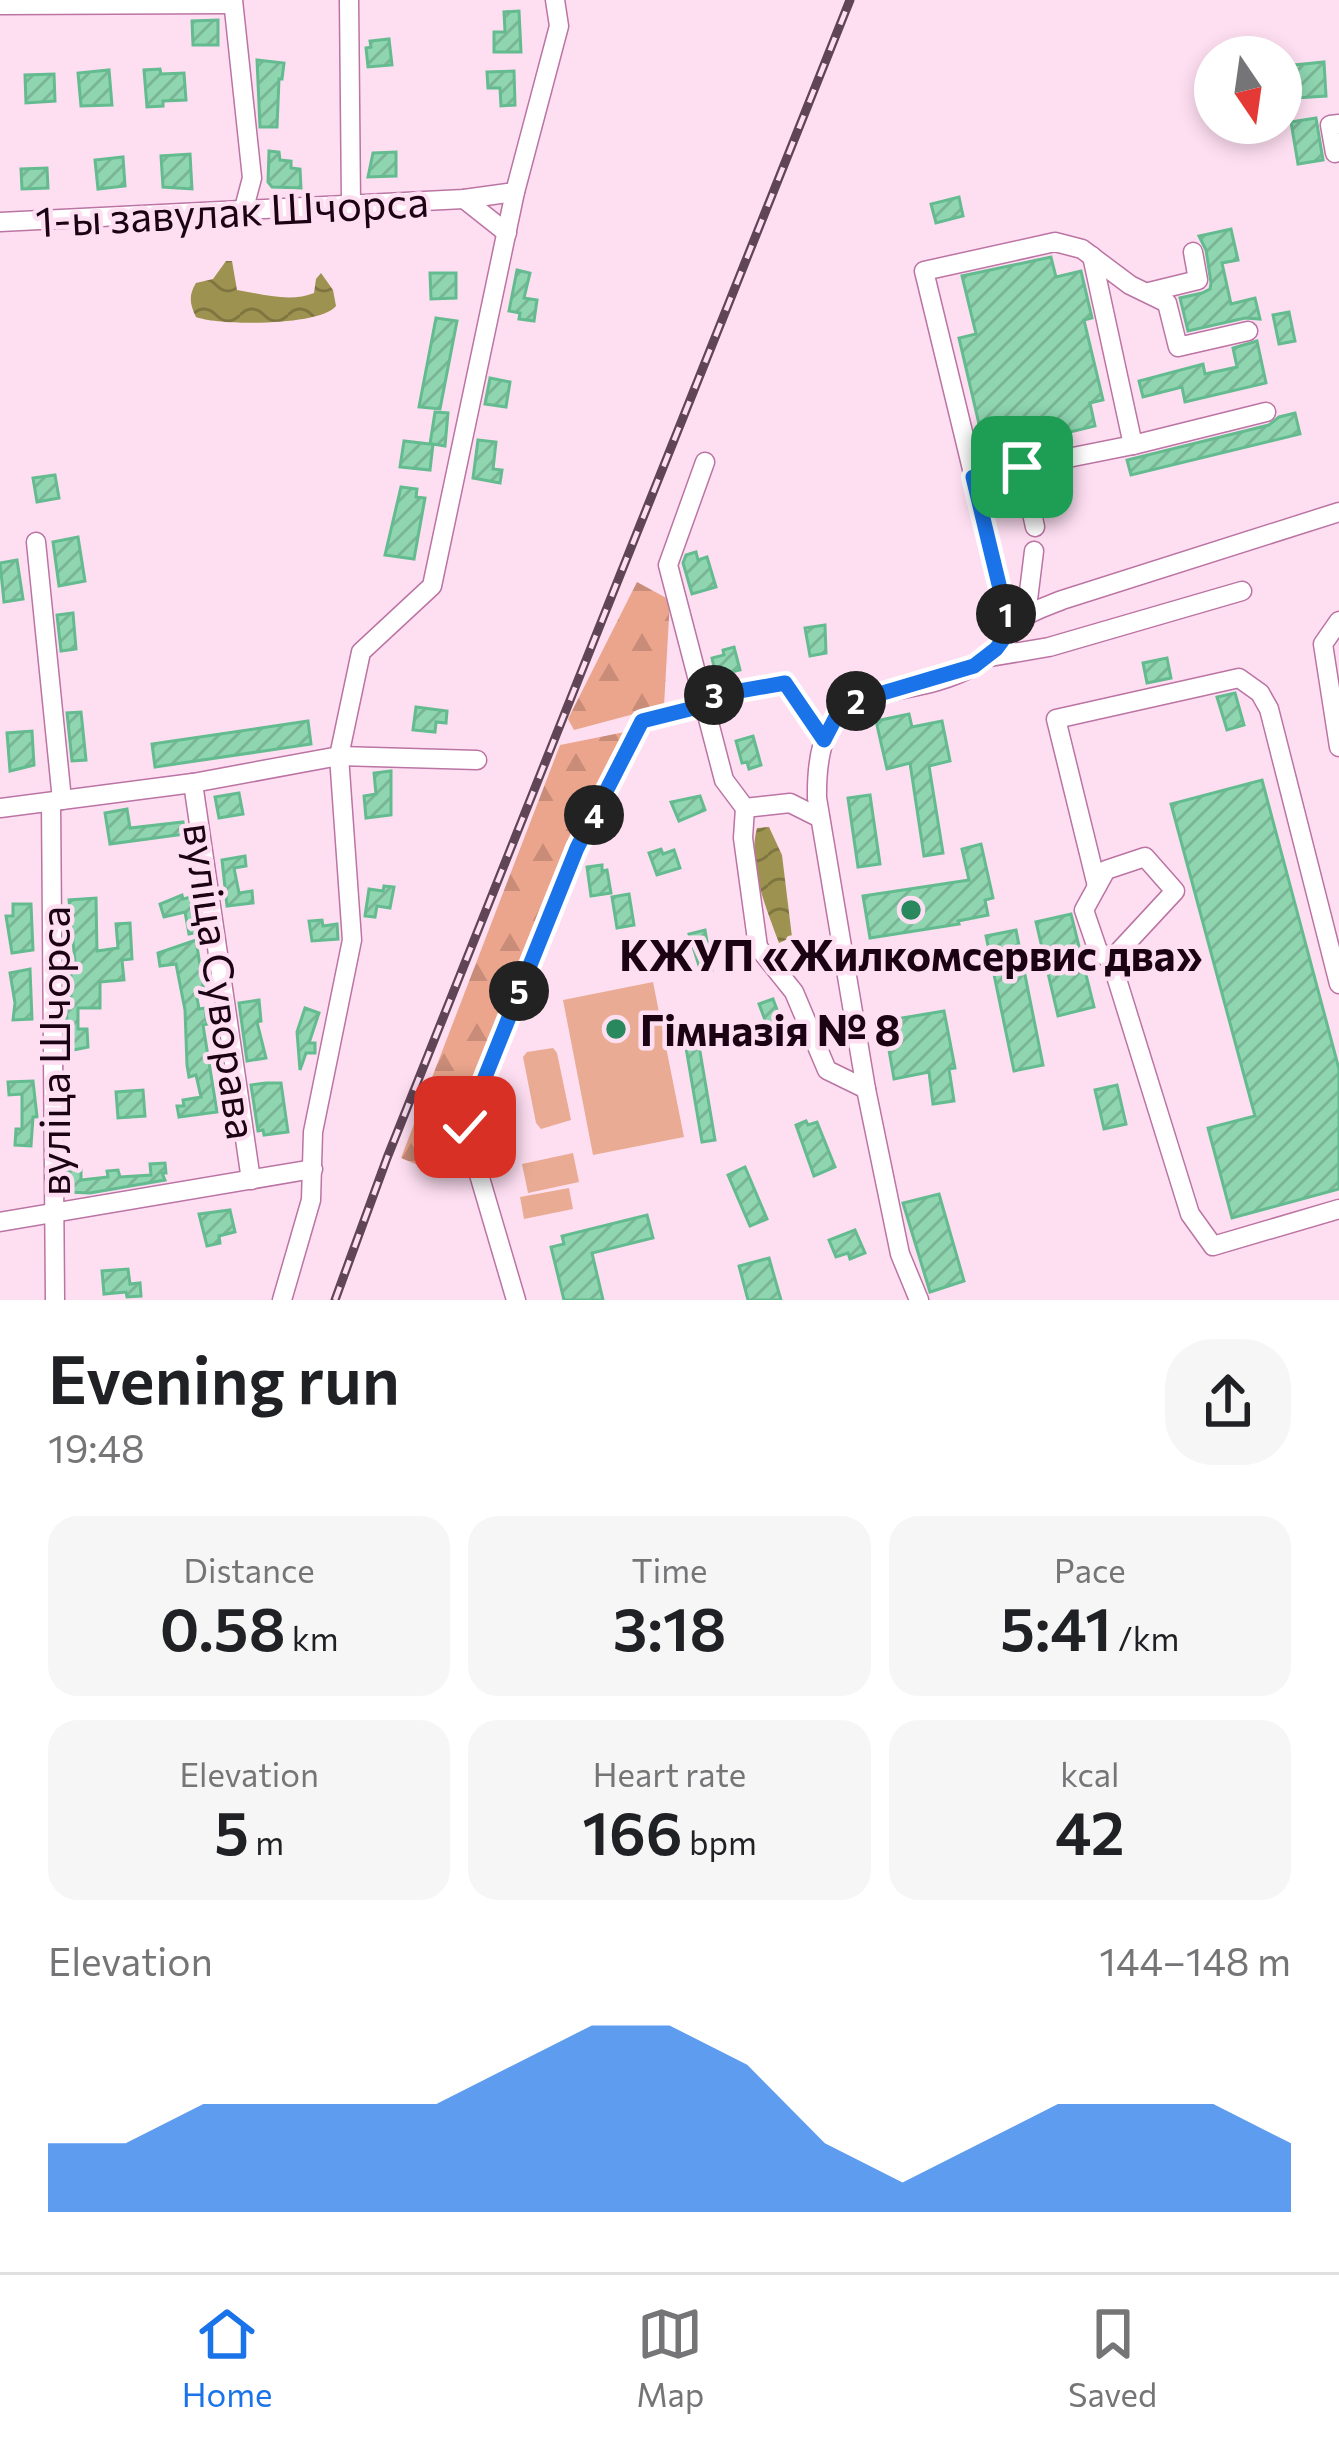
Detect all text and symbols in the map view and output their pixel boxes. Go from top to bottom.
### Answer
north arrow [1194,36,1302,144]
map controls [1194,36,1302,144]
street label: 1-ы завулак Шчорса [34,174,430,246]
pin [971,416,1073,518]
icon: arrive [989,434,1055,500]
pin: 1 [976,584,1036,644]
text: 1 [999,593,1013,634]
pin: 3 [684,665,744,725]
pin: 2 [826,671,886,731]
text: 3 [704,674,724,715]
text: 2 [847,680,865,721]
pin: 4 [564,785,624,845]
text: 4 [584,794,604,835]
street label: вуліца Суворава [174,819,270,1143]
marker: КЖУП «Жилкомсервис два» [898,897,924,923]
street label: вуліца Шчорса [27,906,79,1196]
place label: КЖУП «Жилкомсервис два» [619,928,1203,980]
pin: 5 [489,961,549,1021]
text: 5 [509,970,529,1011]
place label: Гімназія № 8 [640,1003,900,1055]
marker: Гімназія № 8 [603,1016,629,1042]
pin [414,1076,516,1178]
icon: check [432,1094,498,1160]
text: Evening run [48,1337,400,1418]
button: share [1165,1339,1291,1465]
text: 19:48 [48,1423,145,1471]
text: Distance [184,1549,315,1590]
text: Time [632,1549,707,1590]
text: Pace [1054,1549,1126,1590]
text: 0.58 [160,1590,286,1663]
text: 3:18 [613,1590,726,1663]
text: 5:41 [1000,1590,1112,1663]
text: km [286,1617,339,1658]
text: /km [1112,1617,1179,1658]
text: Elevation [179,1753,319,1794]
text: Heart rate [593,1753,746,1794]
text: kcal [1060,1753,1119,1794]
text: 5 [214,1794,249,1867]
text: 166 [582,1794,683,1867]
text: 42 [1055,1794,1125,1867]
text: m [249,1821,284,1862]
text: bpm [683,1821,757,1862]
text: Elevation [48,1936,213,1984]
text: 144–148 m [1099,1936,1291,1984]
tab: Home [182,2301,273,2414]
tab: Map [636,2301,704,2414]
tab: Saved [1068,2301,1157,2414]

